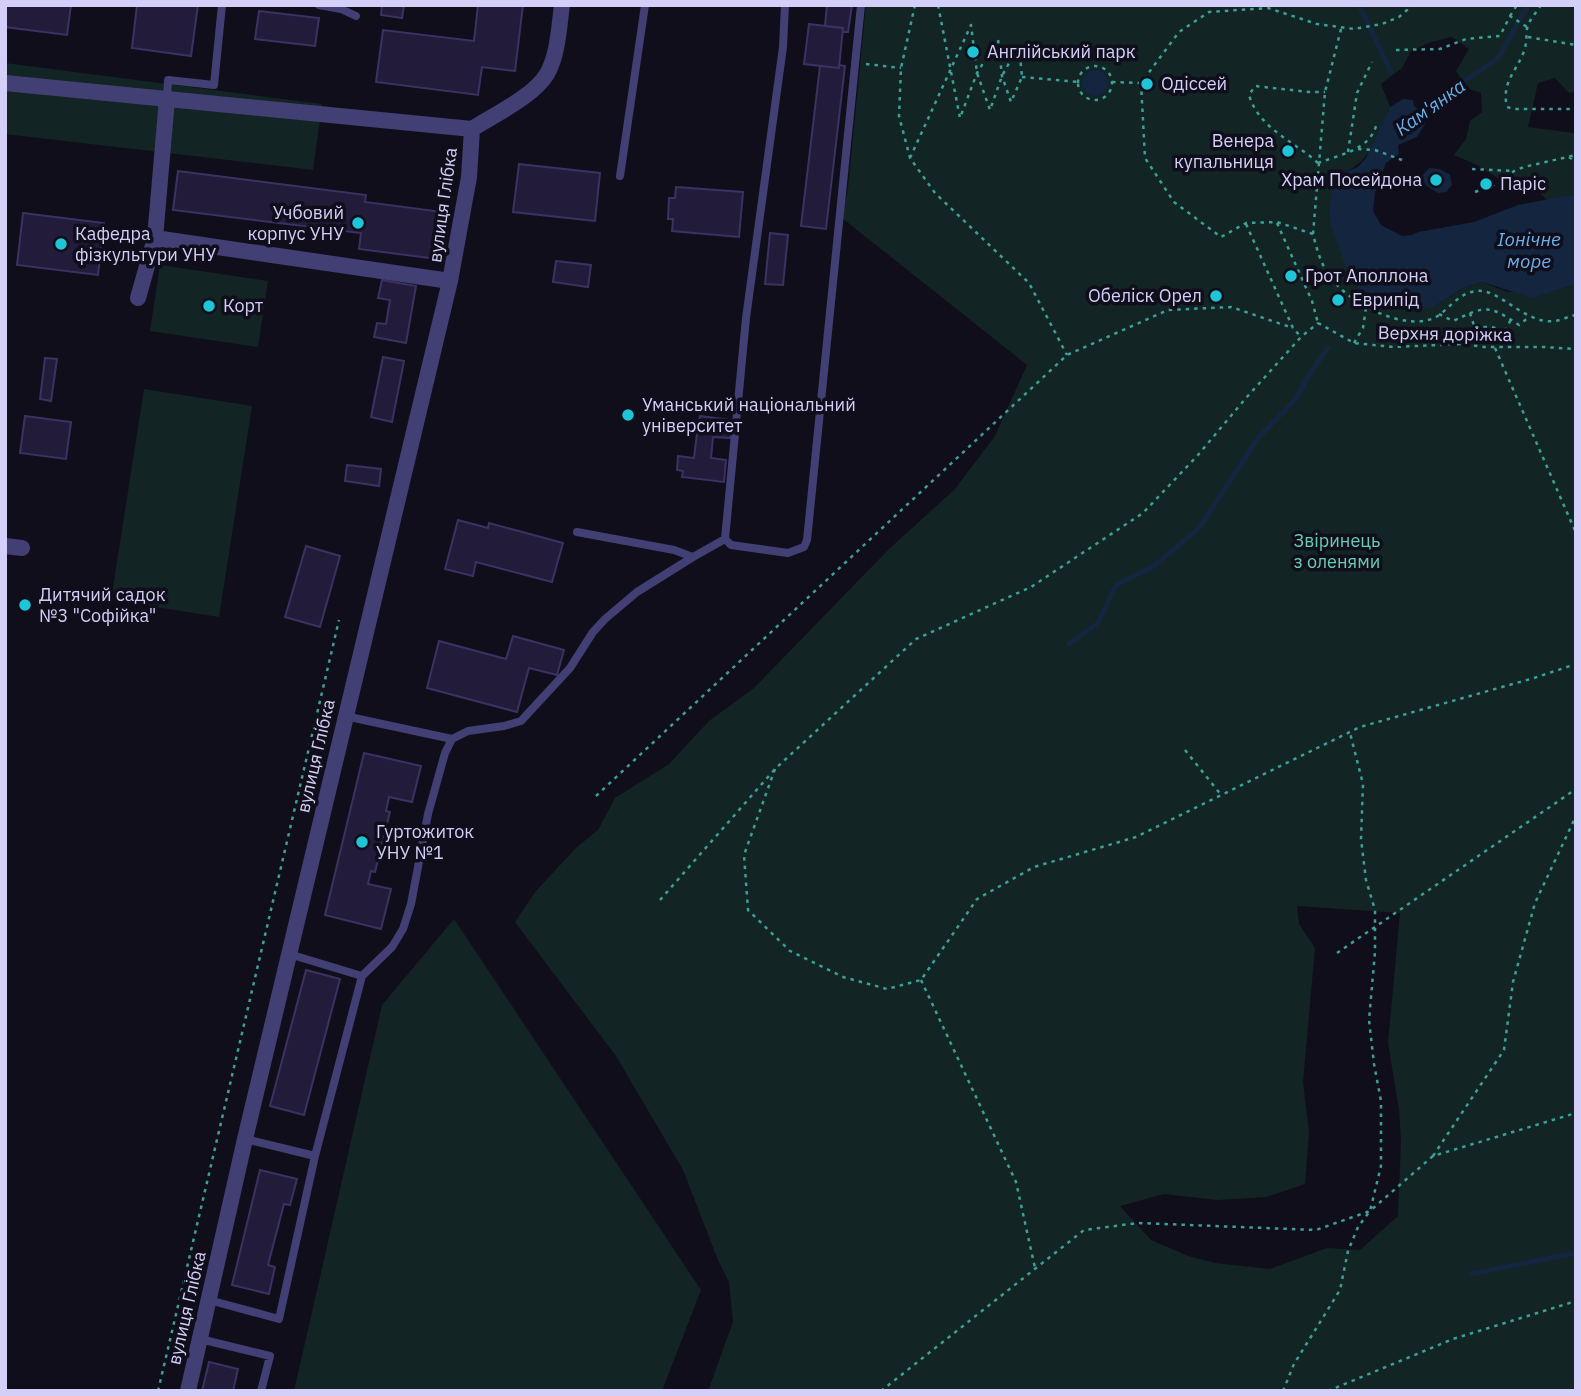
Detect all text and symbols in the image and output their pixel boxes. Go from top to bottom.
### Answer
place label: Англійський парк [987,40,1136,63]
marker: Англійський парк [965,44,981,60]
place label: Одіссей [1161,72,1227,95]
water label: Кам'янка [1390,73,1470,141]
marker: Одіссей [1139,76,1155,92]
place label: Венера купальниця [1174,129,1274,173]
marker: Венера купальниця [1280,143,1296,159]
street label: вулиця Глібка [423,146,462,264]
place label: Храм Посейдона [1281,168,1422,191]
marker: Храм Посейдона [1428,172,1444,188]
place label: Паріс [1500,172,1546,195]
marker: Паріс [1478,176,1494,192]
place label: Учбовий корпус УНУ [247,201,344,245]
marker: Учбовий корпус УНУ [350,215,366,231]
place label: Кафедра фізкультури УНУ [75,222,216,266]
water label: Іонічне море [1497,227,1561,273]
marker: Кафедра фізкультури УНУ [53,236,69,252]
place label: Грот Аполлона [1305,264,1429,287]
marker: Грот Аполлона [1283,268,1299,284]
place label: Обеліск Орел [1088,284,1202,307]
marker: Обеліск Орел [1208,288,1224,304]
place label: Еврипід [1352,288,1419,311]
marker: Еврипід [1330,292,1346,308]
place label: Корт [223,294,264,317]
marker: Корт [201,298,217,314]
street label: Верхня доріжка [1378,321,1513,346]
place label: Уманський національний університет [642,393,856,437]
marker: Уманський національний університет [620,407,636,423]
park label: Звіринець з оленями [1294,529,1380,573]
place label: Дитячий садок №3 "Софійка" [39,583,166,627]
marker: Дитячий садок №3 "Софійка" [17,597,33,613]
street label: вулиця Глібка [291,697,340,815]
place label: Гуртожиток УНУ №1 [376,820,474,864]
marker: Гуртожиток УНУ №1 [354,834,370,850]
street label: вулиця Глібка [162,1249,211,1367]

